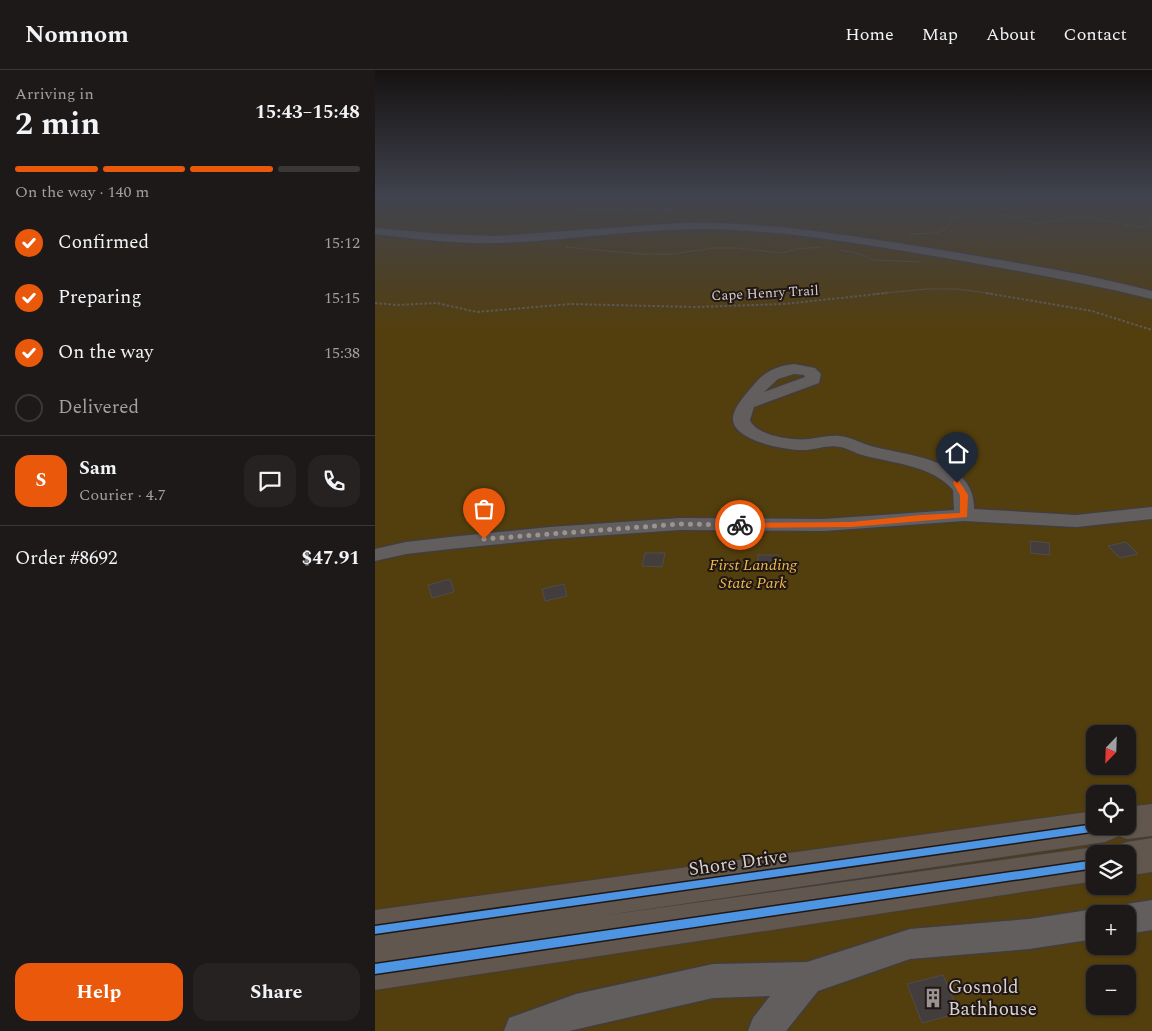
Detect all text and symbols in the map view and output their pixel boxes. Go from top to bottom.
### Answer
text: Nomnom [25,17,129,53]
text: Home [845,21,894,48]
text: Map [922,21,958,48]
text: About [986,21,1036,48]
text: Contact [1064,21,1127,48]
text: Arriving in [15,82,94,106]
text: 15:43–15:48 [255,98,360,127]
text: 2 min [15,100,100,149]
text: On the way · 140 m [15,180,149,204]
text: Confirmed [58,228,149,257]
icon: check [15,229,43,257]
text: 15:12 [324,231,360,255]
street label: Cape Henry Trail [711,280,819,306]
text: Preparing [58,283,142,312]
icon: check [15,284,43,312]
text: 15:15 [324,286,360,310]
text: On the way [58,338,154,367]
icon: check [15,339,43,367]
text: 15:38 [324,341,360,365]
text: Delivered [58,393,139,422]
pin [936,432,978,483]
icon: home [943,439,971,467]
text: Sam [79,454,117,483]
button: chat [244,455,296,507]
button: phone [308,455,360,507]
text: S [36,466,46,495]
text: Courier · 4.7 [79,483,166,507]
pin [463,488,505,539]
icon: bag [470,495,498,523]
courier [715,500,765,550]
icon: bike [726,511,754,539]
text: Order #8692 [15,544,118,573]
text: $47.91 [302,544,360,573]
park label: First Landing State Park [709,553,798,595]
north arrow [1086,725,1136,775]
map controls [1086,725,1136,1015]
button: locate [1086,785,1136,835]
street label: Shore Drive [687,842,789,884]
button: layers [1086,845,1136,895]
button: + [1086,905,1136,955]
button: Help [15,963,183,1021]
button: Share [193,963,360,1021]
button: − [1086,965,1136,1015]
place label: Gosnold Bathhouse [948,973,1037,1024]
building icon: Gosnold Bathhouse [922,987,944,1009]

